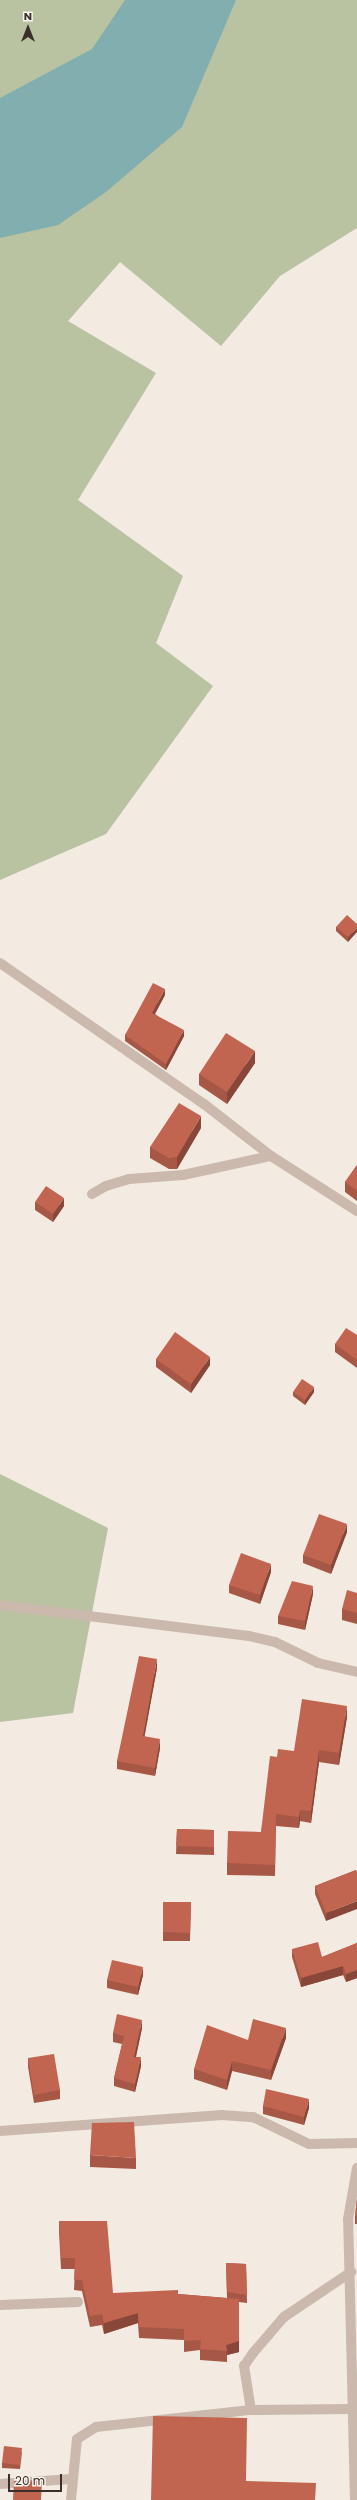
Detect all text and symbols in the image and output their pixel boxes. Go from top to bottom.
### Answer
north arrow [8,8,48,48]
text: N [24,8,32,24]
scale bar [10,2466,64,2492]
text: 20 m [15,2472,45,2489]

